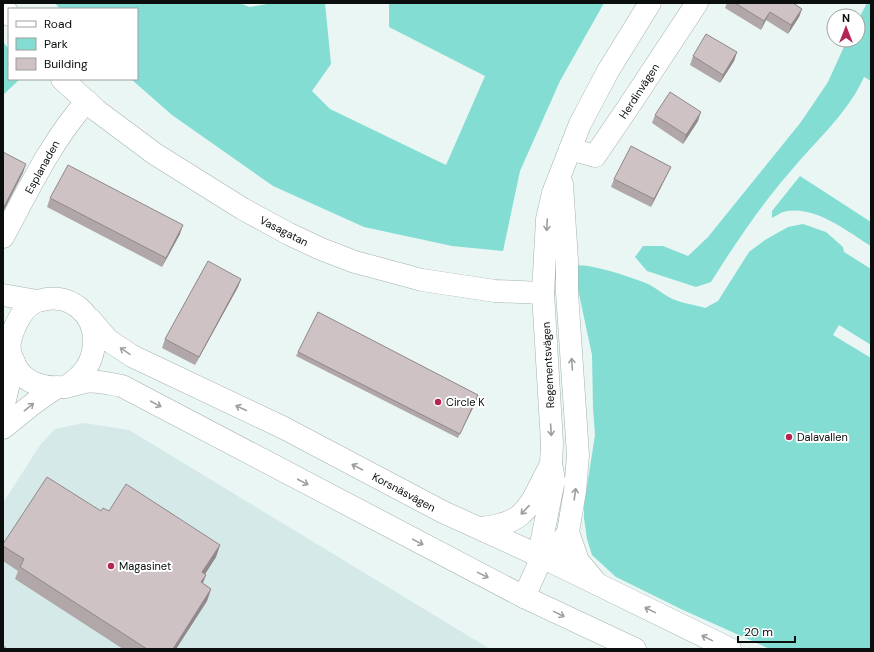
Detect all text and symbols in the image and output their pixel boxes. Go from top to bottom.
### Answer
legend [8,8,138,80]
north arrow [826,8,866,48]
text: N [842,11,850,25]
text: Road [44,16,72,32]
text: Park [44,36,68,52]
text: Building [44,56,88,72]
street label: Herdinvägen [616,61,662,121]
street label: Esplanaden [22,138,62,196]
street label: Vasagatan [257,213,311,249]
one-way arrow [543,218,550,231]
street label: Regementsvägen [539,321,557,409]
one-way arrow [119,347,130,355]
one-way arrow [569,358,576,371]
place label: Circle K [446,395,485,409]
marker: Circle K [433,397,443,407]
one-way arrow [150,401,162,409]
one-way arrow [24,402,35,411]
one-way arrow [236,404,248,411]
one-way arrow [548,423,555,436]
place label: Dalavallen [797,430,848,444]
marker: Dalavallen [784,432,794,442]
one-way arrow [351,463,363,470]
street label: Korsnäsvägen [370,469,438,515]
one-way arrow [297,478,309,486]
one-way arrow [571,488,579,501]
one-way arrow [521,505,530,515]
one-way arrow [412,539,424,546]
place label: Magasinet [119,559,171,573]
marker: Magasinet [106,561,116,571]
one-way arrow [477,572,489,580]
one-way arrow [644,605,656,613]
one-way arrow [552,611,564,618]
scale bar [738,618,795,644]
text: 20 m [744,624,773,640]
one-way arrow [702,634,714,641]

